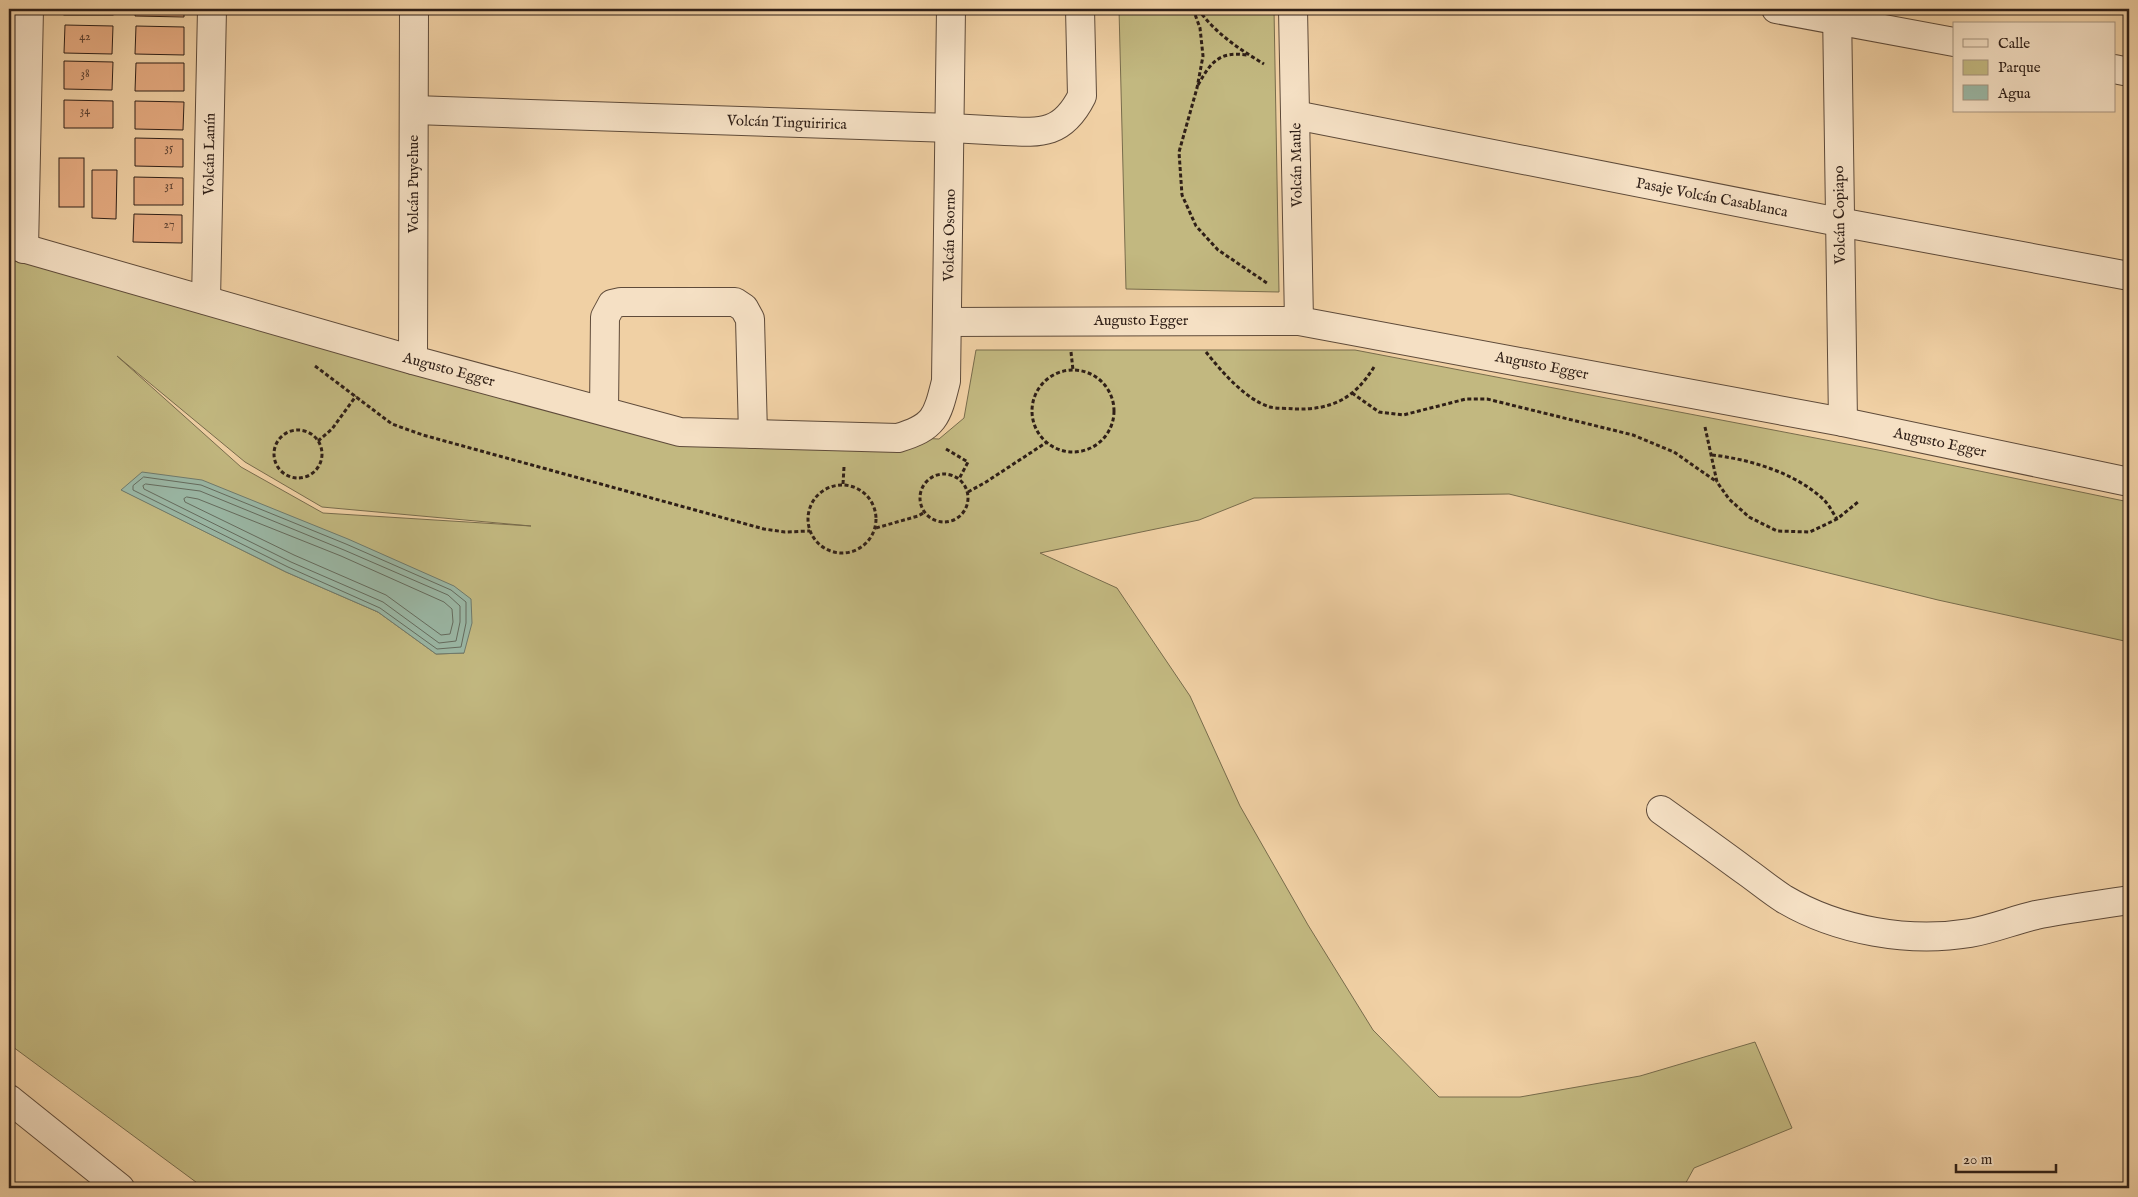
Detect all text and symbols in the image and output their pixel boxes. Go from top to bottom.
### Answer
legend [1953,22,2116,112]
house number: 42 [79,29,91,44]
text: Calle [1998,34,2030,53]
text: Parque [1998,58,2041,77]
house number: 38 [80,66,90,81]
text: Agua [1997,84,2031,103]
house number: 34 [80,103,90,118]
street label: Volcán Tinguiririca [726,111,848,134]
street label: Volcán Lanín [199,113,220,196]
street label: Volcán Maule [1286,122,1307,208]
street label: Volcán Puyehue [404,135,423,234]
house number: 35 [165,140,174,155]
street label: Volcán Copiapo [1829,165,1850,266]
street label: Pasaje Volcán Casablanca [1634,173,1790,222]
house number: 31 [165,178,173,193]
street label: Volcán Osorno [939,189,960,282]
house number: 27 [163,217,175,232]
street label: Augusto Egger [1093,311,1189,330]
street label: Augusto Egger [1493,347,1591,384]
street label: Augusto Egger [400,348,498,391]
street label: Augusto Egger [1891,423,1989,462]
scale bar [1956,1142,2056,1174]
text: 20 m [1963,1150,1993,1169]

